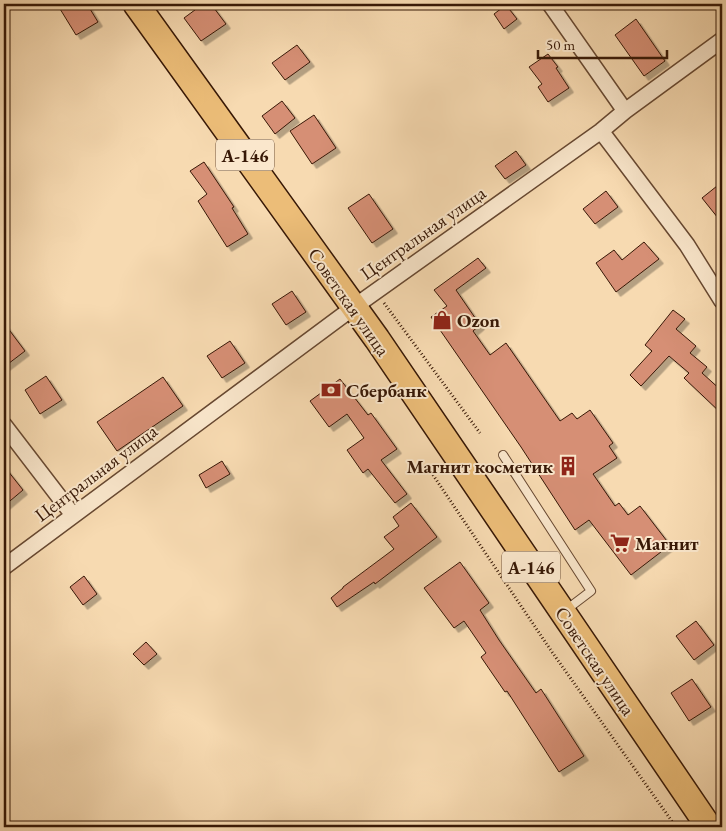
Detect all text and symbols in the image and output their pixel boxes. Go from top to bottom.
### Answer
scale bar [538,28,667,60]
text: 50 m [546,35,575,54]
road number: А-146 [216,140,274,170]
street label: Центральная улица [355,180,491,286]
street label: Советская улица [302,243,396,361]
place label: Ozon [457,308,500,333]
shop icon: Ozon [431,309,453,331]
place label: Сбербанк [346,378,427,403]
bank icon: Сбербанк [320,379,342,401]
street label: Центральная улица [30,418,163,527]
place label: Магнит косметик [406,454,553,479]
building icon: Магнит косметик [557,455,579,477]
place label: Магнит [635,531,699,556]
supermarket icon: Магнит [609,532,631,554]
road number: А-146 [502,552,560,582]
street label: Советская улица [549,602,641,721]

